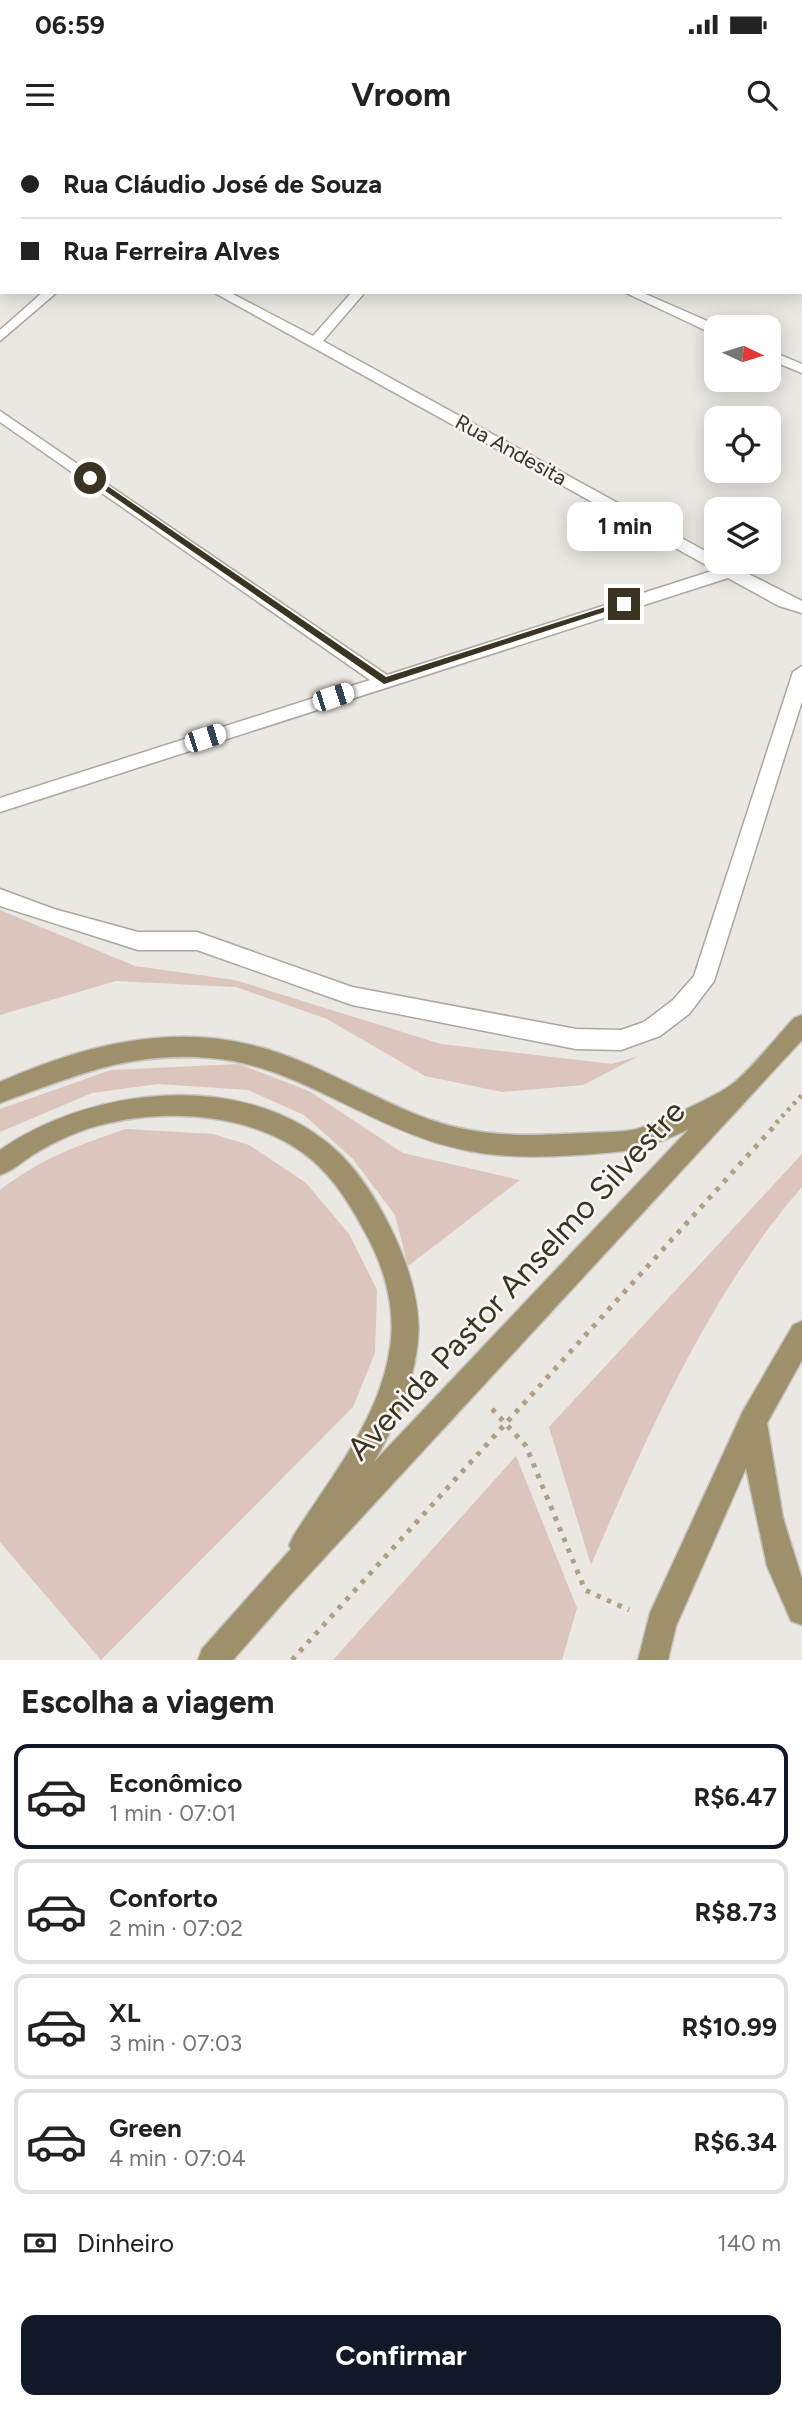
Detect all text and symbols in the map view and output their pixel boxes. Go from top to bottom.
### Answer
text: 06:59 [35,9,105,41]
icon: menu [21,76,59,114]
text: Vroom [351,76,451,114]
icon: search [743,76,781,114]
text: Rua Cláudio José de Souza [63,168,382,200]
text: Rua Ferreira Alves [63,235,280,267]
north arrow [704,315,780,392]
map controls [704,315,781,574]
button: locate [704,406,781,483]
street label: Rua Andesita [451,409,571,490]
route start [74,462,106,494]
button: layers [704,497,781,574]
callout: 1 min [566,503,682,552]
text: 1 min [598,512,652,540]
route end [608,588,640,620]
car [310,681,357,713]
car [182,722,229,754]
street label: Avenida Pastor Anselmo Silvestre [339,1092,693,1468]
text: Escolha a viagem [21,1683,274,1721]
icon: car [25,1765,88,1828]
text: Econômico [109,1767,242,1799]
text: R$6.47 [693,1781,777,1813]
text: 1 min · 07:01 [109,1799,236,1827]
icon: car [25,1880,88,1943]
text: Conforto [109,1882,218,1914]
text: R$8.73 [695,1896,777,1928]
text: 2 min · 07:02 [109,1914,243,1942]
icon: car [25,1995,88,2058]
text: XL [109,1997,141,2029]
text: R$10.99 [681,2011,777,2043]
text: 3 min · 07:03 [109,2029,242,2057]
icon: car [25,2110,88,2173]
text: Green [109,2112,182,2144]
text: R$6.34 [693,2126,777,2158]
text: 4 min · 07:04 [109,2144,246,2172]
icon: cash [21,2224,59,2262]
text: Dinheiro [77,2227,174,2259]
text: 140 m [717,2229,781,2257]
button: Confirmar [21,2315,781,2395]

